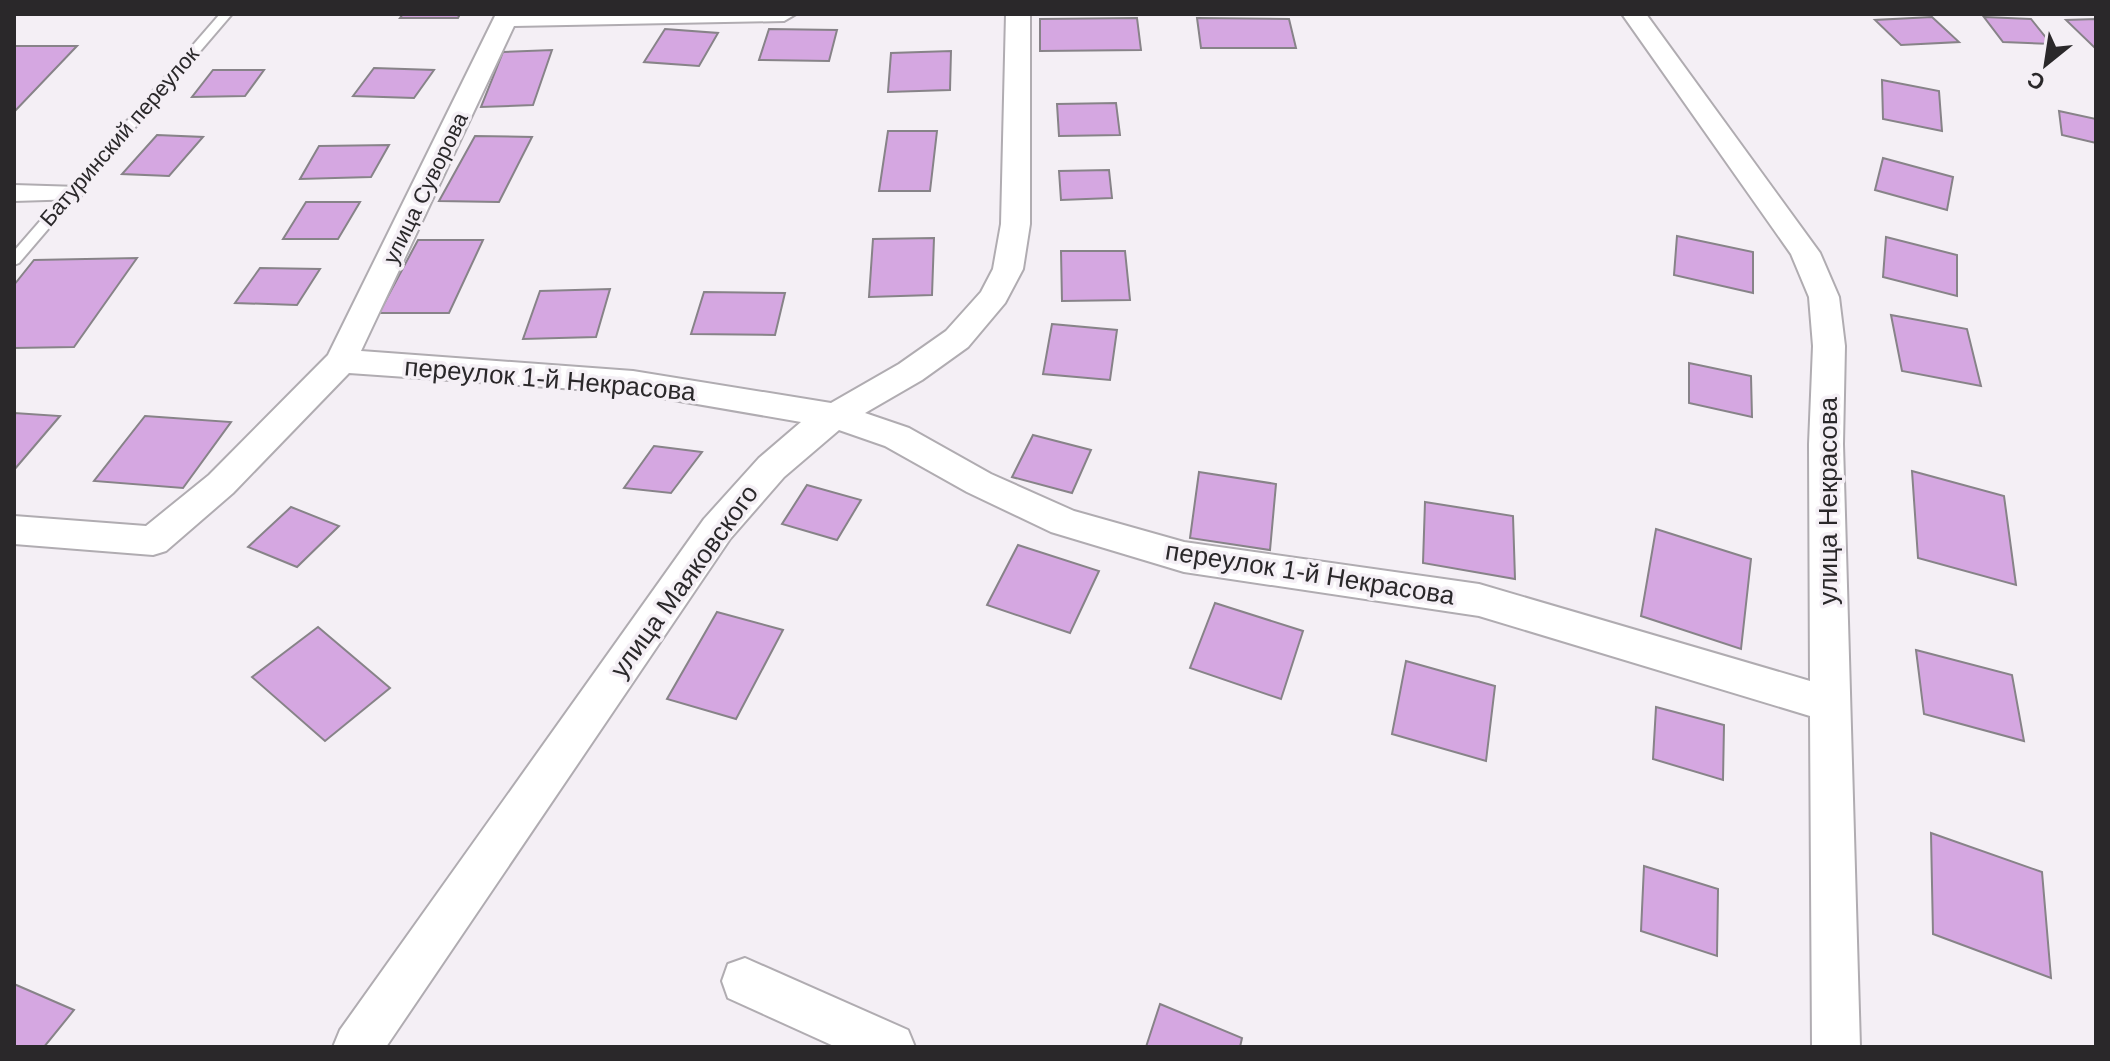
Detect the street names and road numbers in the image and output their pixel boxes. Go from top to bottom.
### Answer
street label: Батуринский переулок [35,41,204,231]
street label: улица Суворова [378,108,473,268]
street label: переулок 1-й Некрасова [403,351,697,407]
street label: улица Некрасова [1813,396,1843,605]
street label: улица Маяковского [604,479,764,683]
street label: переулок 1-й Некрасова [1163,535,1457,611]

